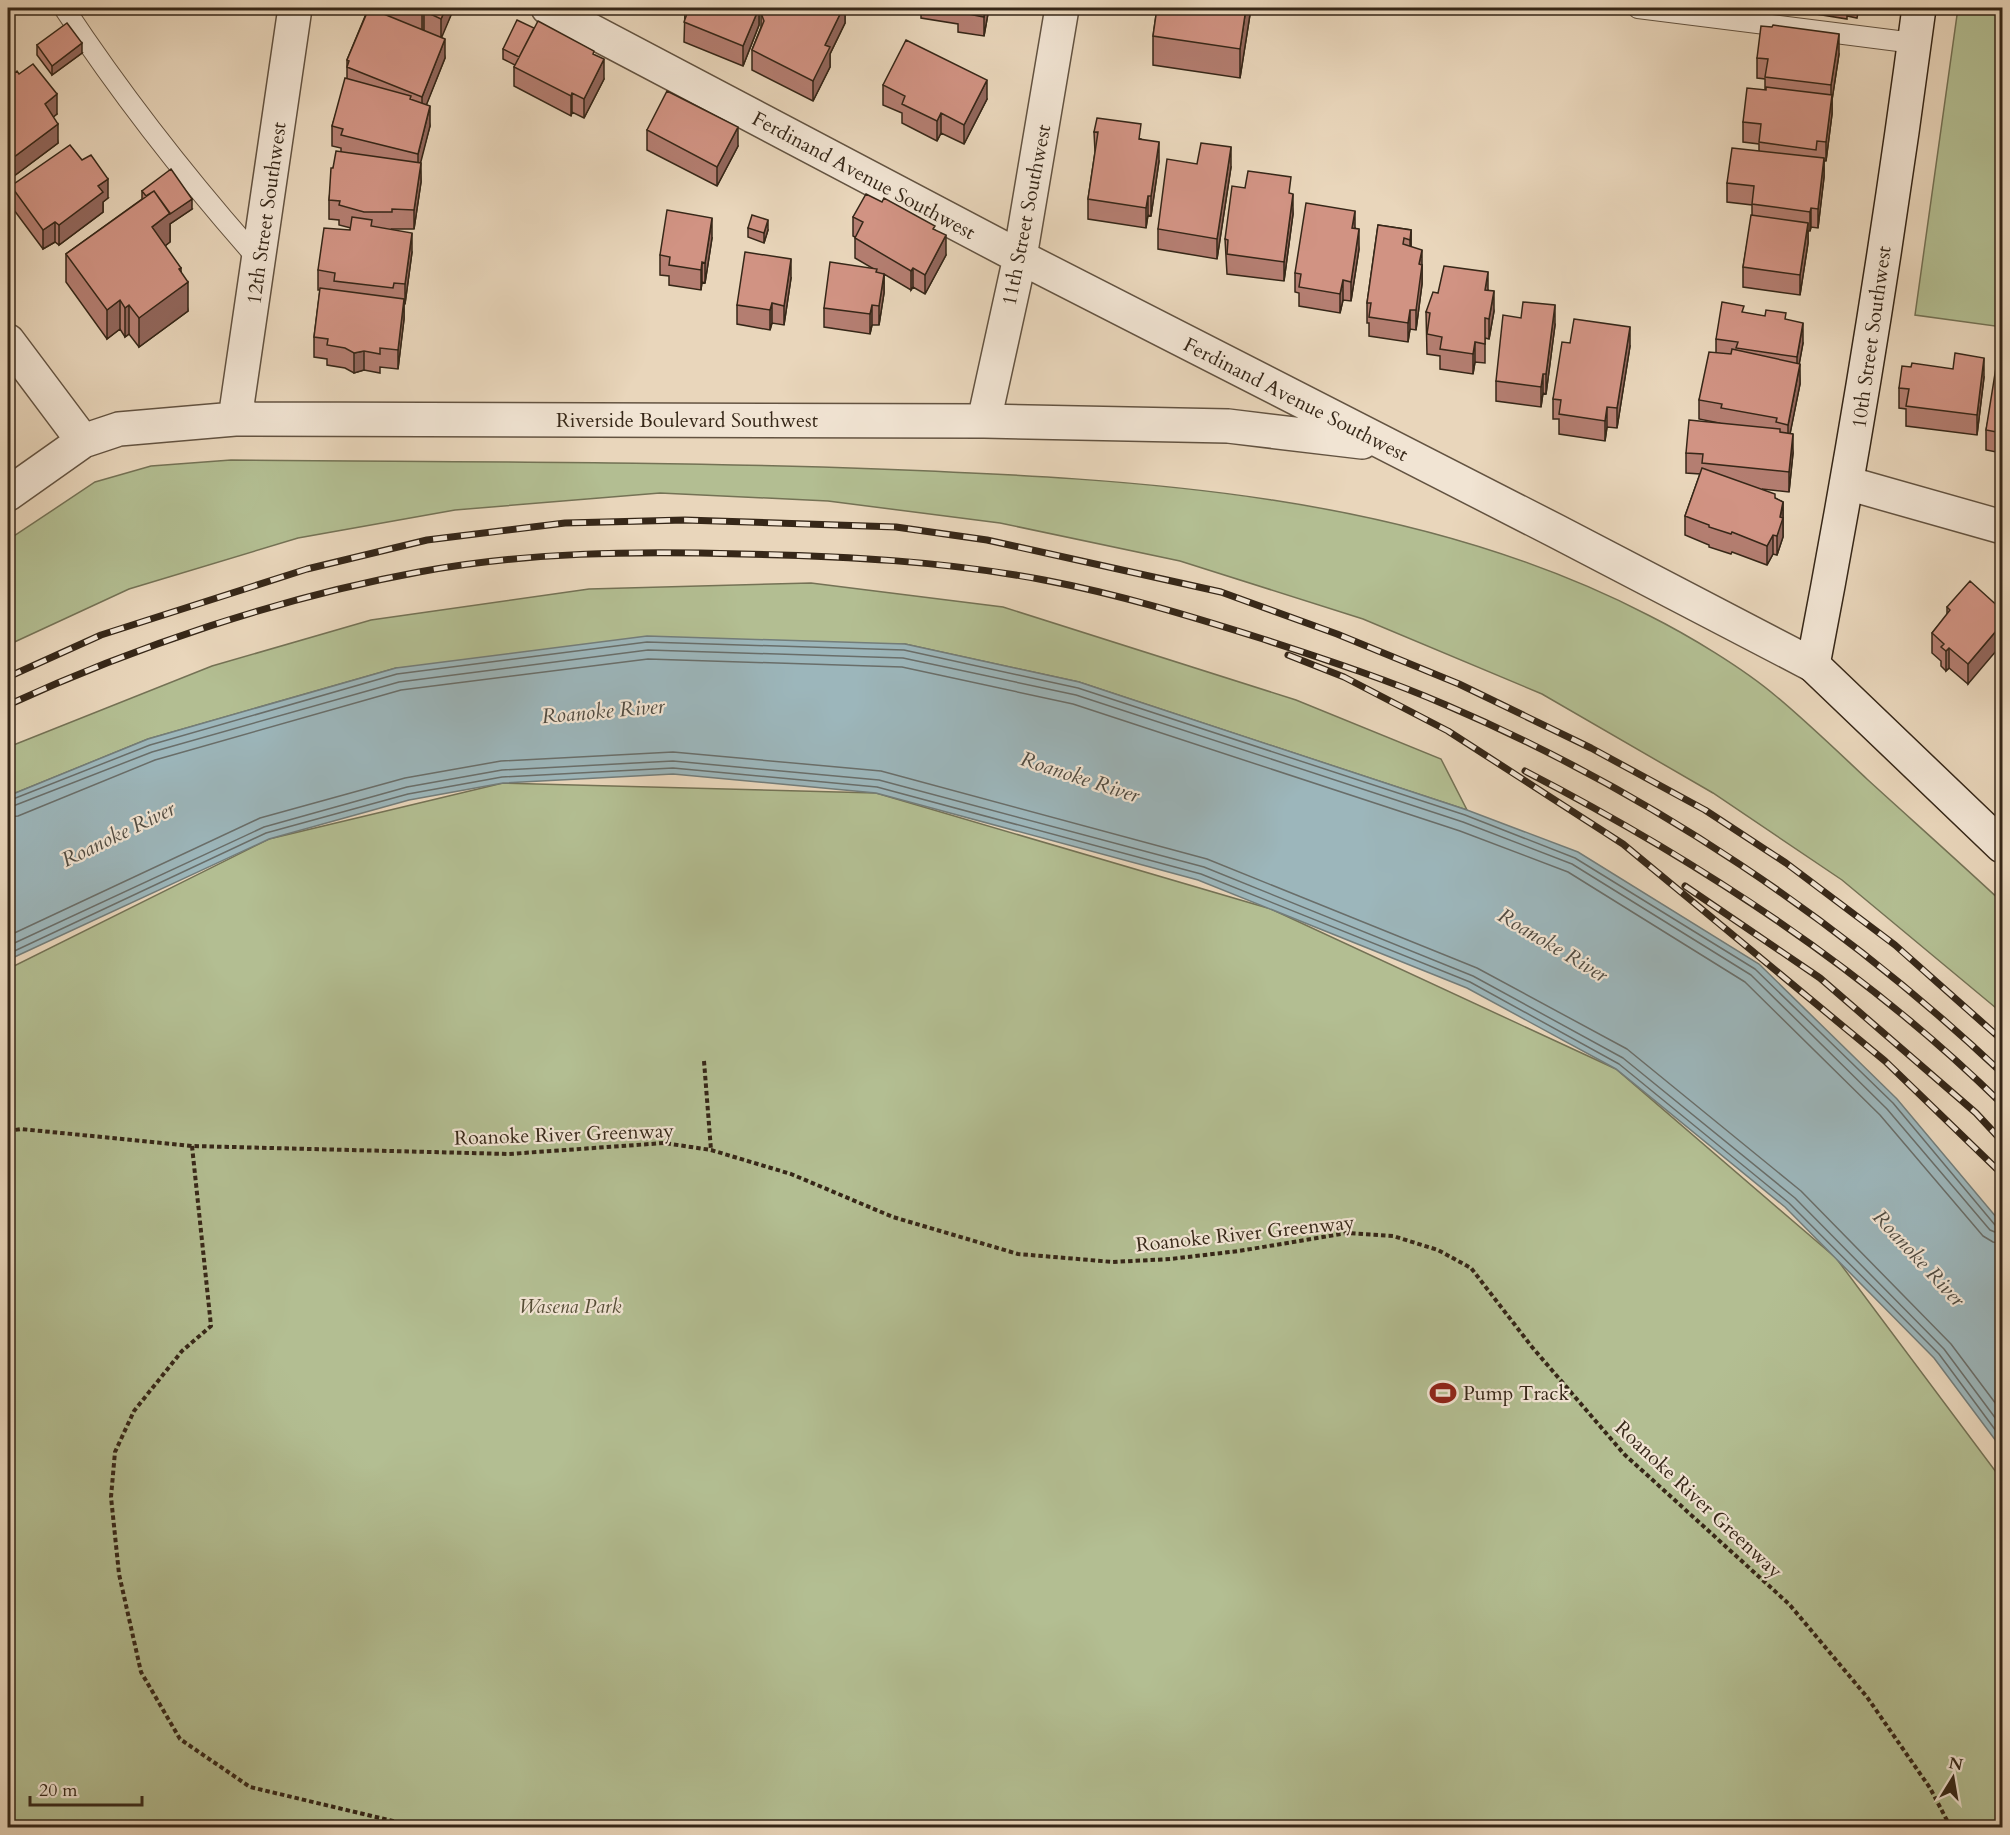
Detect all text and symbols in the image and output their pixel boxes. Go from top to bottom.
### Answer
street label: Ferdinand Avenue Southwest [748,105,981,246]
street label: 12th Street Southwest [240,119,293,306]
street label: 11th Street Southwest [996,122,1057,308]
street label: 10th Street Southwest [1845,243,1898,430]
street label: Ferdinand Avenue Southwest [1179,331,1413,468]
street label: Riverside Boulevard Southwest [556,407,819,434]
water label: Roanoke River [540,692,667,731]
water label: Roanoke River [1017,745,1144,811]
water label: Roanoke River [56,794,181,874]
water label: Roanoke River [1492,901,1614,990]
street label: Roanoke River Greenway [454,1117,675,1152]
water label: Roanoke River [1866,1203,1972,1314]
street label: Roanoke River Greenway [1134,1209,1356,1258]
park label: Wasena Park [519,1293,621,1320]
sports icon: Pump Track [1428,1378,1458,1408]
place label: Pump Track [1463,1380,1569,1407]
street label: Roanoke River Greenway [1609,1415,1789,1585]
north arrow [1923,1748,1983,1808]
text: N [1947,1752,1965,1776]
scale bar [30,1769,142,1807]
text: 20 m [39,1778,78,1803]

